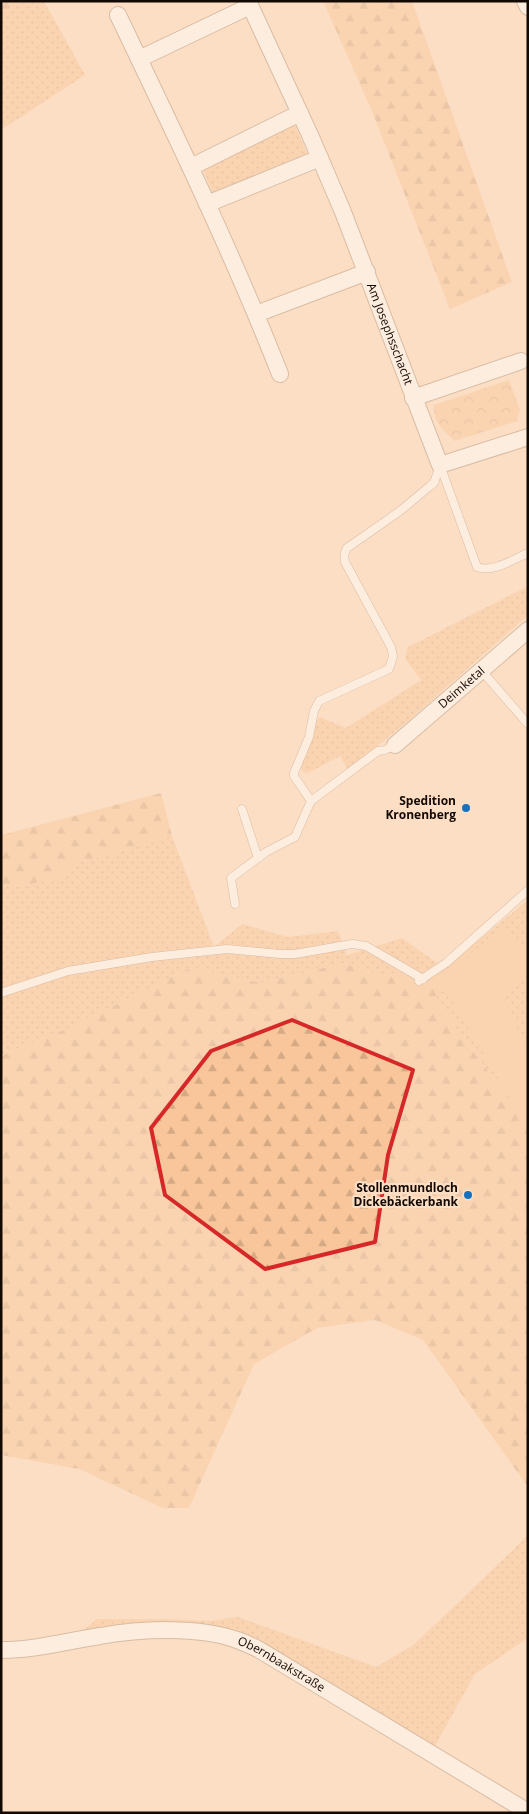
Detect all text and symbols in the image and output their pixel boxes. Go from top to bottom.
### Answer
street label: Am Josephsschacht [363,280,417,387]
street label: Deimketal [434,662,488,712]
place label: Spedition Kronenberg [385,792,456,823]
marker: Spedition Kronenberg [460,802,472,814]
place label: Stollenmundloch Dickebäckerbank [354,1179,459,1210]
marker: Stollenmundloch Dickebäckerbank [462,1189,474,1201]
street label: Obernbaakstraße [235,1632,329,1696]

